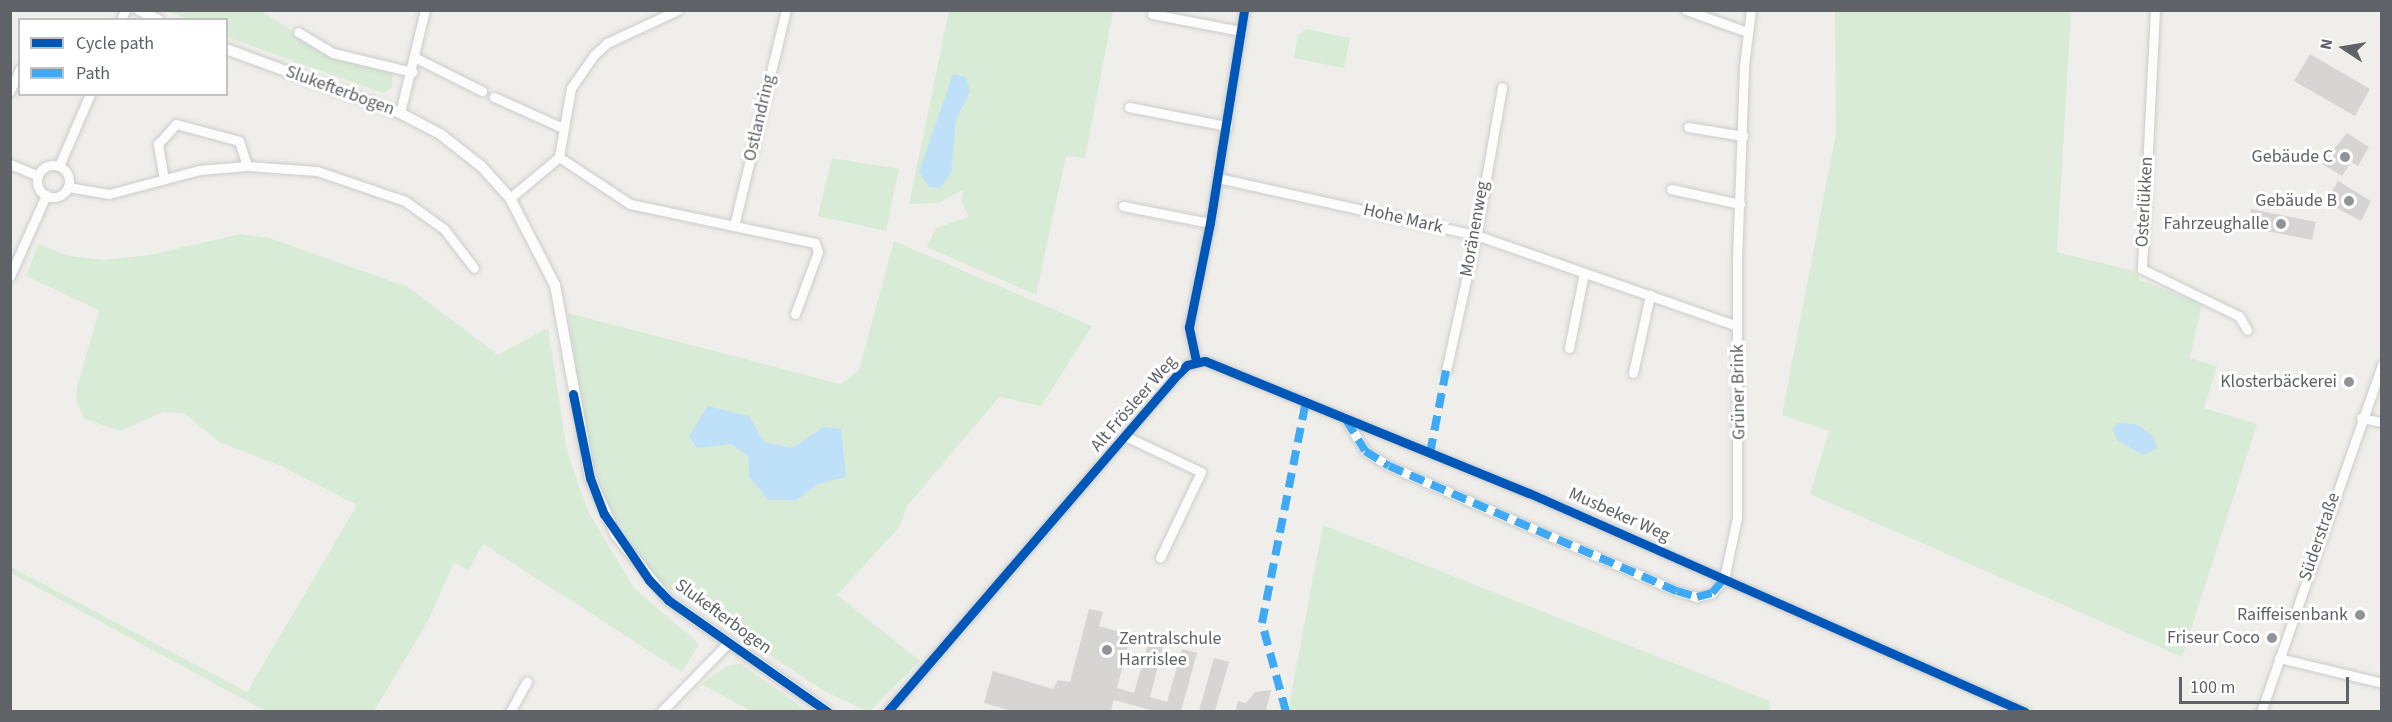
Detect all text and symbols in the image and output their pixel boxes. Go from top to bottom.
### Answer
legend [18,18,228,96]
north arrow [2314,18,2374,78]
text: Cycle path [76,31,154,56]
text: N [2315,37,2338,52]
text: Path [76,61,110,86]
street label: Slukefterbogen [283,61,397,121]
street label: Ostlandring [740,73,780,163]
place label: Gebäude C [2252,146,2333,168]
marker: Gebäude C [2338,150,2352,164]
street label: Osterlükken [2132,156,2158,248]
street label: Moränenweg [1456,179,1494,279]
place label: Gebäude B [2255,190,2337,212]
marker: Gebäude B [2342,194,2356,208]
street label: Hohe Mark [1361,199,1445,239]
place label: Fahrzeughalle [2163,213,2269,235]
marker: Fahrzeughalle [2274,217,2288,231]
street label: Grüner Brink [1727,344,1751,440]
street label: Alt Frösleer Weg [1086,352,1182,456]
place label: Klosterbäckerei [2220,371,2337,393]
marker: Klosterbäckerei [2342,375,2356,389]
street label: Musbeker Weg [1565,483,1673,547]
street label: Süderstraße [2295,490,2345,584]
street label: Slukefterbogen [670,575,776,659]
place label: Raiffeisenbank [2237,604,2348,626]
marker: Raiffeisenbank [2353,608,2367,622]
place label: Friseur Coco [2167,627,2260,649]
place label: Zentralschule Harrislee [1119,629,1222,672]
marker: Friseur Coco [2265,631,2279,645]
marker: Zentralschule Harrislee [1100,643,1114,657]
scale bar [2182,665,2352,703]
text: 100 m [2190,675,2235,700]

